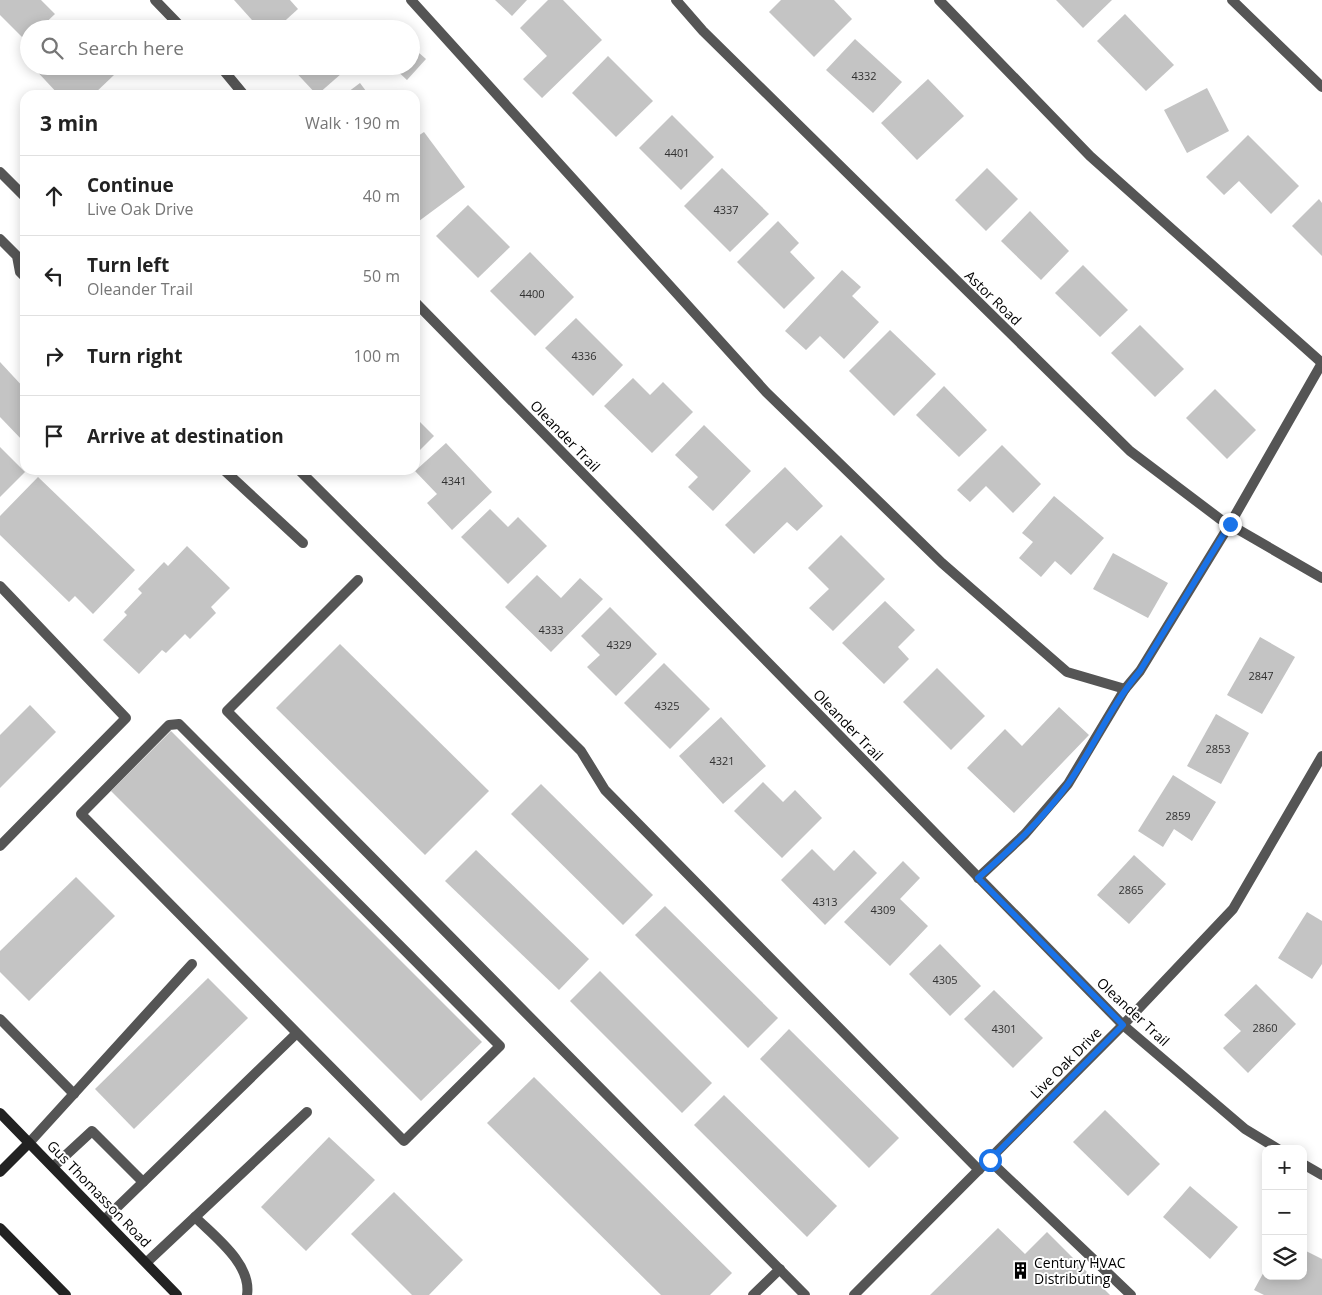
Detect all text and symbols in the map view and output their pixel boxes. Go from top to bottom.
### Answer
search box [20,20,420,75]
icon: search [38,34,66,62]
text: Search here [78,35,184,61]
house number: 4332 [851,68,877,83]
text: 3 min [40,109,98,137]
text: Walk · 190 m [305,112,400,134]
house number: 4401 [664,145,690,160]
text: Continue [87,172,174,198]
icon: ahead [40,182,68,210]
text: 40 m [363,185,400,207]
text: Live Oak Drive [87,198,194,220]
house number: 4337 [713,202,739,217]
text: Turn left [87,252,169,278]
icon: left [40,262,68,290]
text: 50 m [363,265,400,287]
street label: Astor Road [961,266,1026,329]
text: Oleander Trail [87,278,193,300]
house number: 4400 [519,286,545,301]
icon: right [40,342,68,370]
text: Turn right [87,343,182,369]
text: 100 m [354,345,400,367]
house number: 4336 [571,348,597,363]
street label: Oleander Trail [526,396,604,476]
icon: arrive [40,422,68,450]
text: Arrive at destination [87,423,284,449]
house number: 4341 [441,473,467,488]
route end [1219,513,1242,536]
house number: 4333 [538,622,564,637]
house number: 4329 [606,637,632,652]
house number: 2847 [1248,668,1274,683]
street label: Oleander Trail [809,685,887,765]
house number: 4325 [654,698,680,713]
house number: 2853 [1205,741,1231,756]
house number: 4321 [709,753,735,768]
house number: 2859 [1165,808,1191,823]
house number: 2865 [1118,882,1144,897]
house number: 4313 [812,894,838,909]
house number: 4309 [870,902,896,917]
house number: 4305 [932,972,958,987]
street label: Oleander Trail [1093,973,1174,1050]
house number: 2860 [1252,1020,1278,1035]
house number: 4301 [991,1021,1017,1036]
street label: Live Oak Drive [1026,1023,1105,1102]
street label: Gus Thomasson Road [43,1136,155,1251]
map controls [1262,1145,1307,1280]
button: + [1262,1145,1307,1190]
route start [979,1149,1002,1172]
button: − [1262,1190,1307,1235]
button: layers [1262,1235,1307,1280]
place label: Century HVAC Distributing [1034,1253,1126,1288]
building icon: Century HVAC Distributing [1010,1261,1030,1281]

